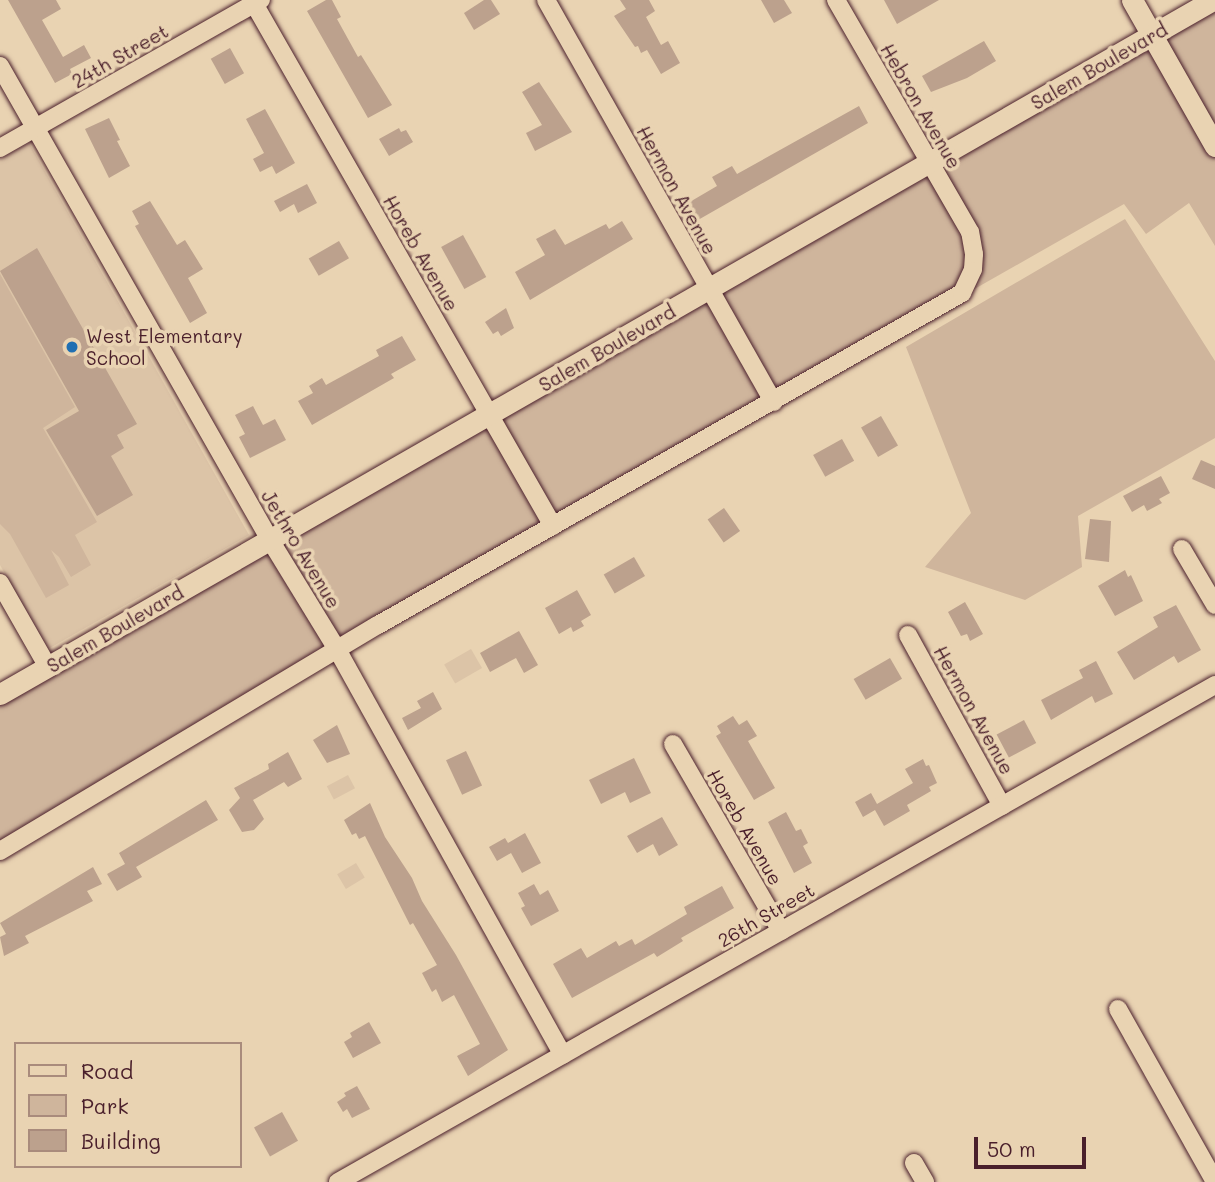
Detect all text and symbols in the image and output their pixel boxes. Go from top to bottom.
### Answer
street label: Salem Boulevard [1027,18,1171,114]
street label: 24th Street [68,19,172,93]
street label: Hebron Avenue [876,39,966,173]
street label: Hermon Avenue [632,122,722,258]
street label: Horeb Avenue [379,191,463,315]
street label: Salem Boulevard [535,300,679,396]
place label: West Elementary School [86,325,243,369]
marker: West Elementary School [64,339,80,355]
street label: Jethro Avenue [257,486,345,612]
street label: Salem Boulevard [43,581,187,677]
street label: Hermon Avenue [929,642,1019,778]
street label: Horeb Avenue [703,765,787,889]
street label: 26th Street [714,878,818,952]
legend [14,1042,242,1168]
text: Road [81,1057,133,1084]
text: Park [81,1092,129,1119]
scale bar [977,1122,1089,1166]
text: Building [81,1127,161,1154]
text: 50 m [987,1135,1036,1162]

